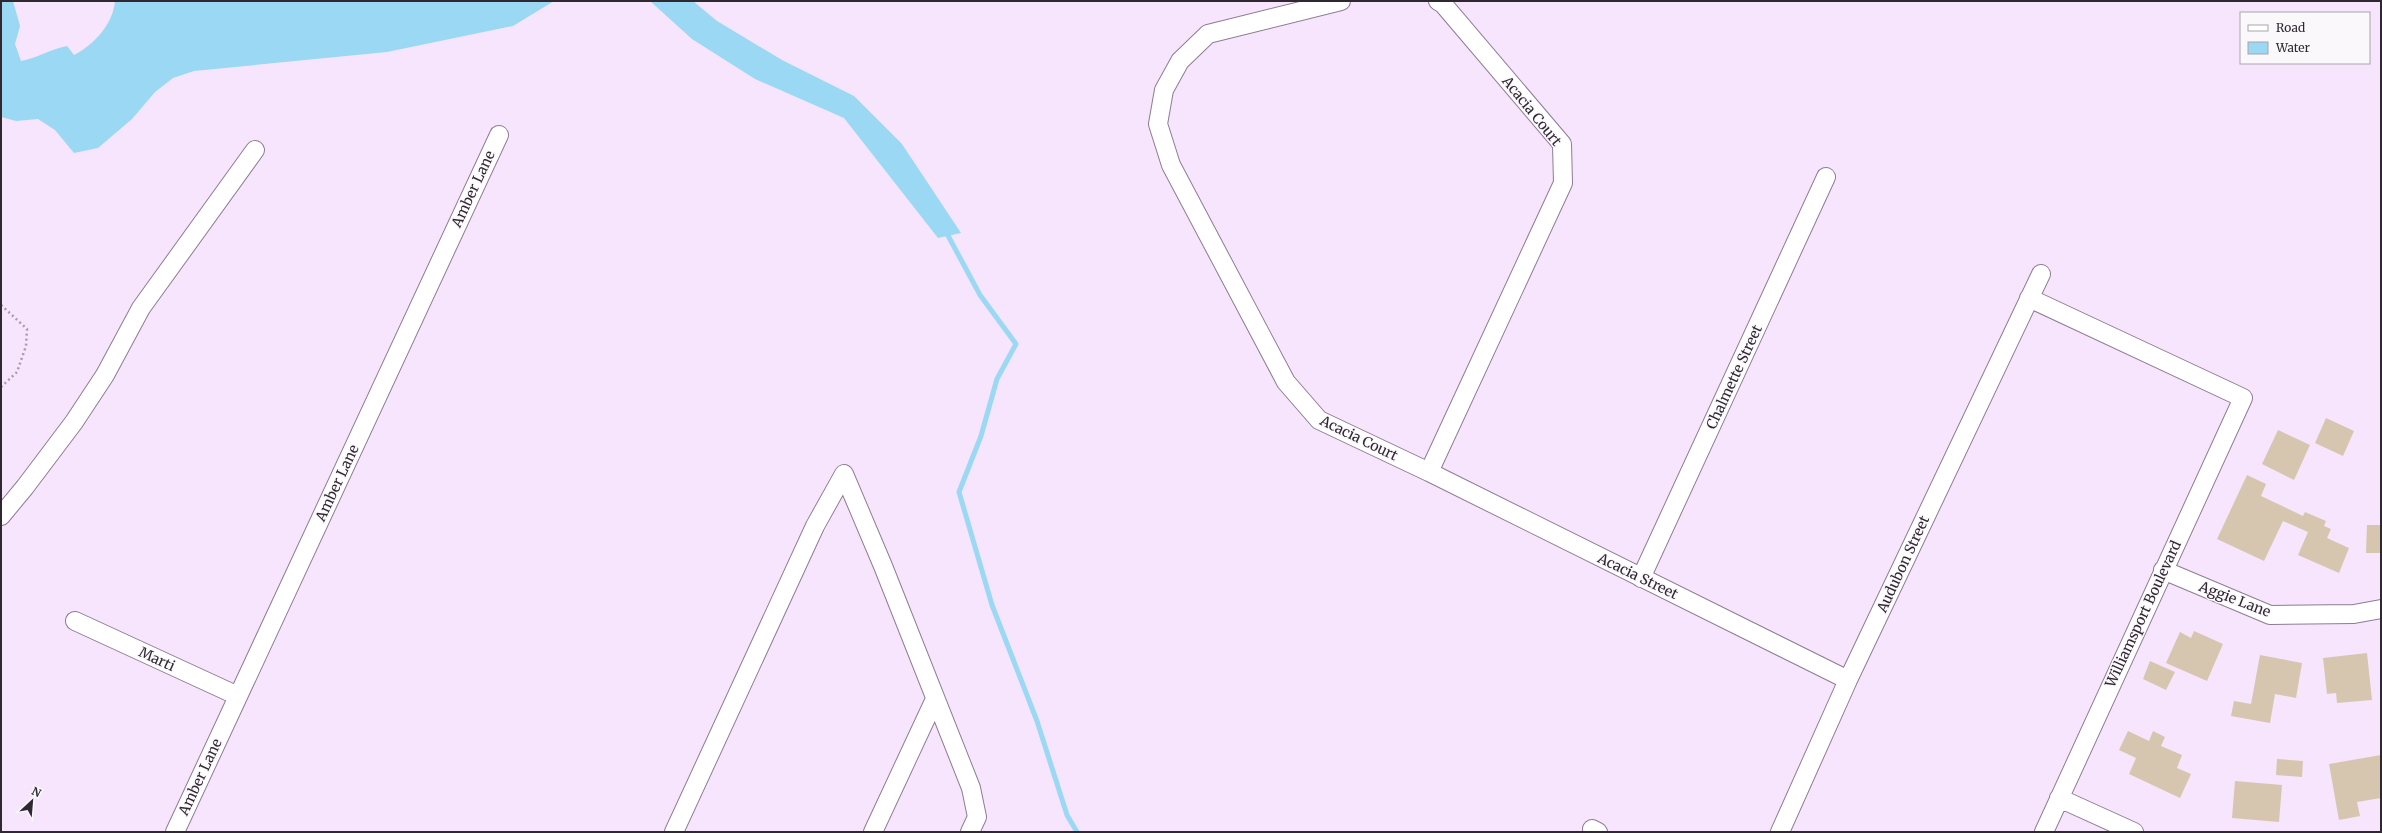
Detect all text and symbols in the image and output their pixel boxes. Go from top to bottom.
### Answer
legend [2240,12,2370,64]
text: Road [2276,20,2305,35]
text: Water [2275,40,2311,55]
street label: Acacia Court [1498,72,1566,150]
street label: Amber Lane [447,148,499,231]
street label: Chalmette Street [1702,322,1766,432]
street label: Acacia Court [1316,411,1401,465]
street label: Amber Lane [311,442,363,525]
street label: Audubon Street [1872,512,1934,616]
street label: Williamsport Boulevard [2101,537,2185,691]
street label: Acacia Street [1594,548,1681,603]
street label: Aggie Lane [2196,577,2273,621]
street label: Marti [136,643,178,675]
street label: Amber Lane [174,736,226,819]
north arrow [12,781,52,821]
text: N [29,784,44,800]

